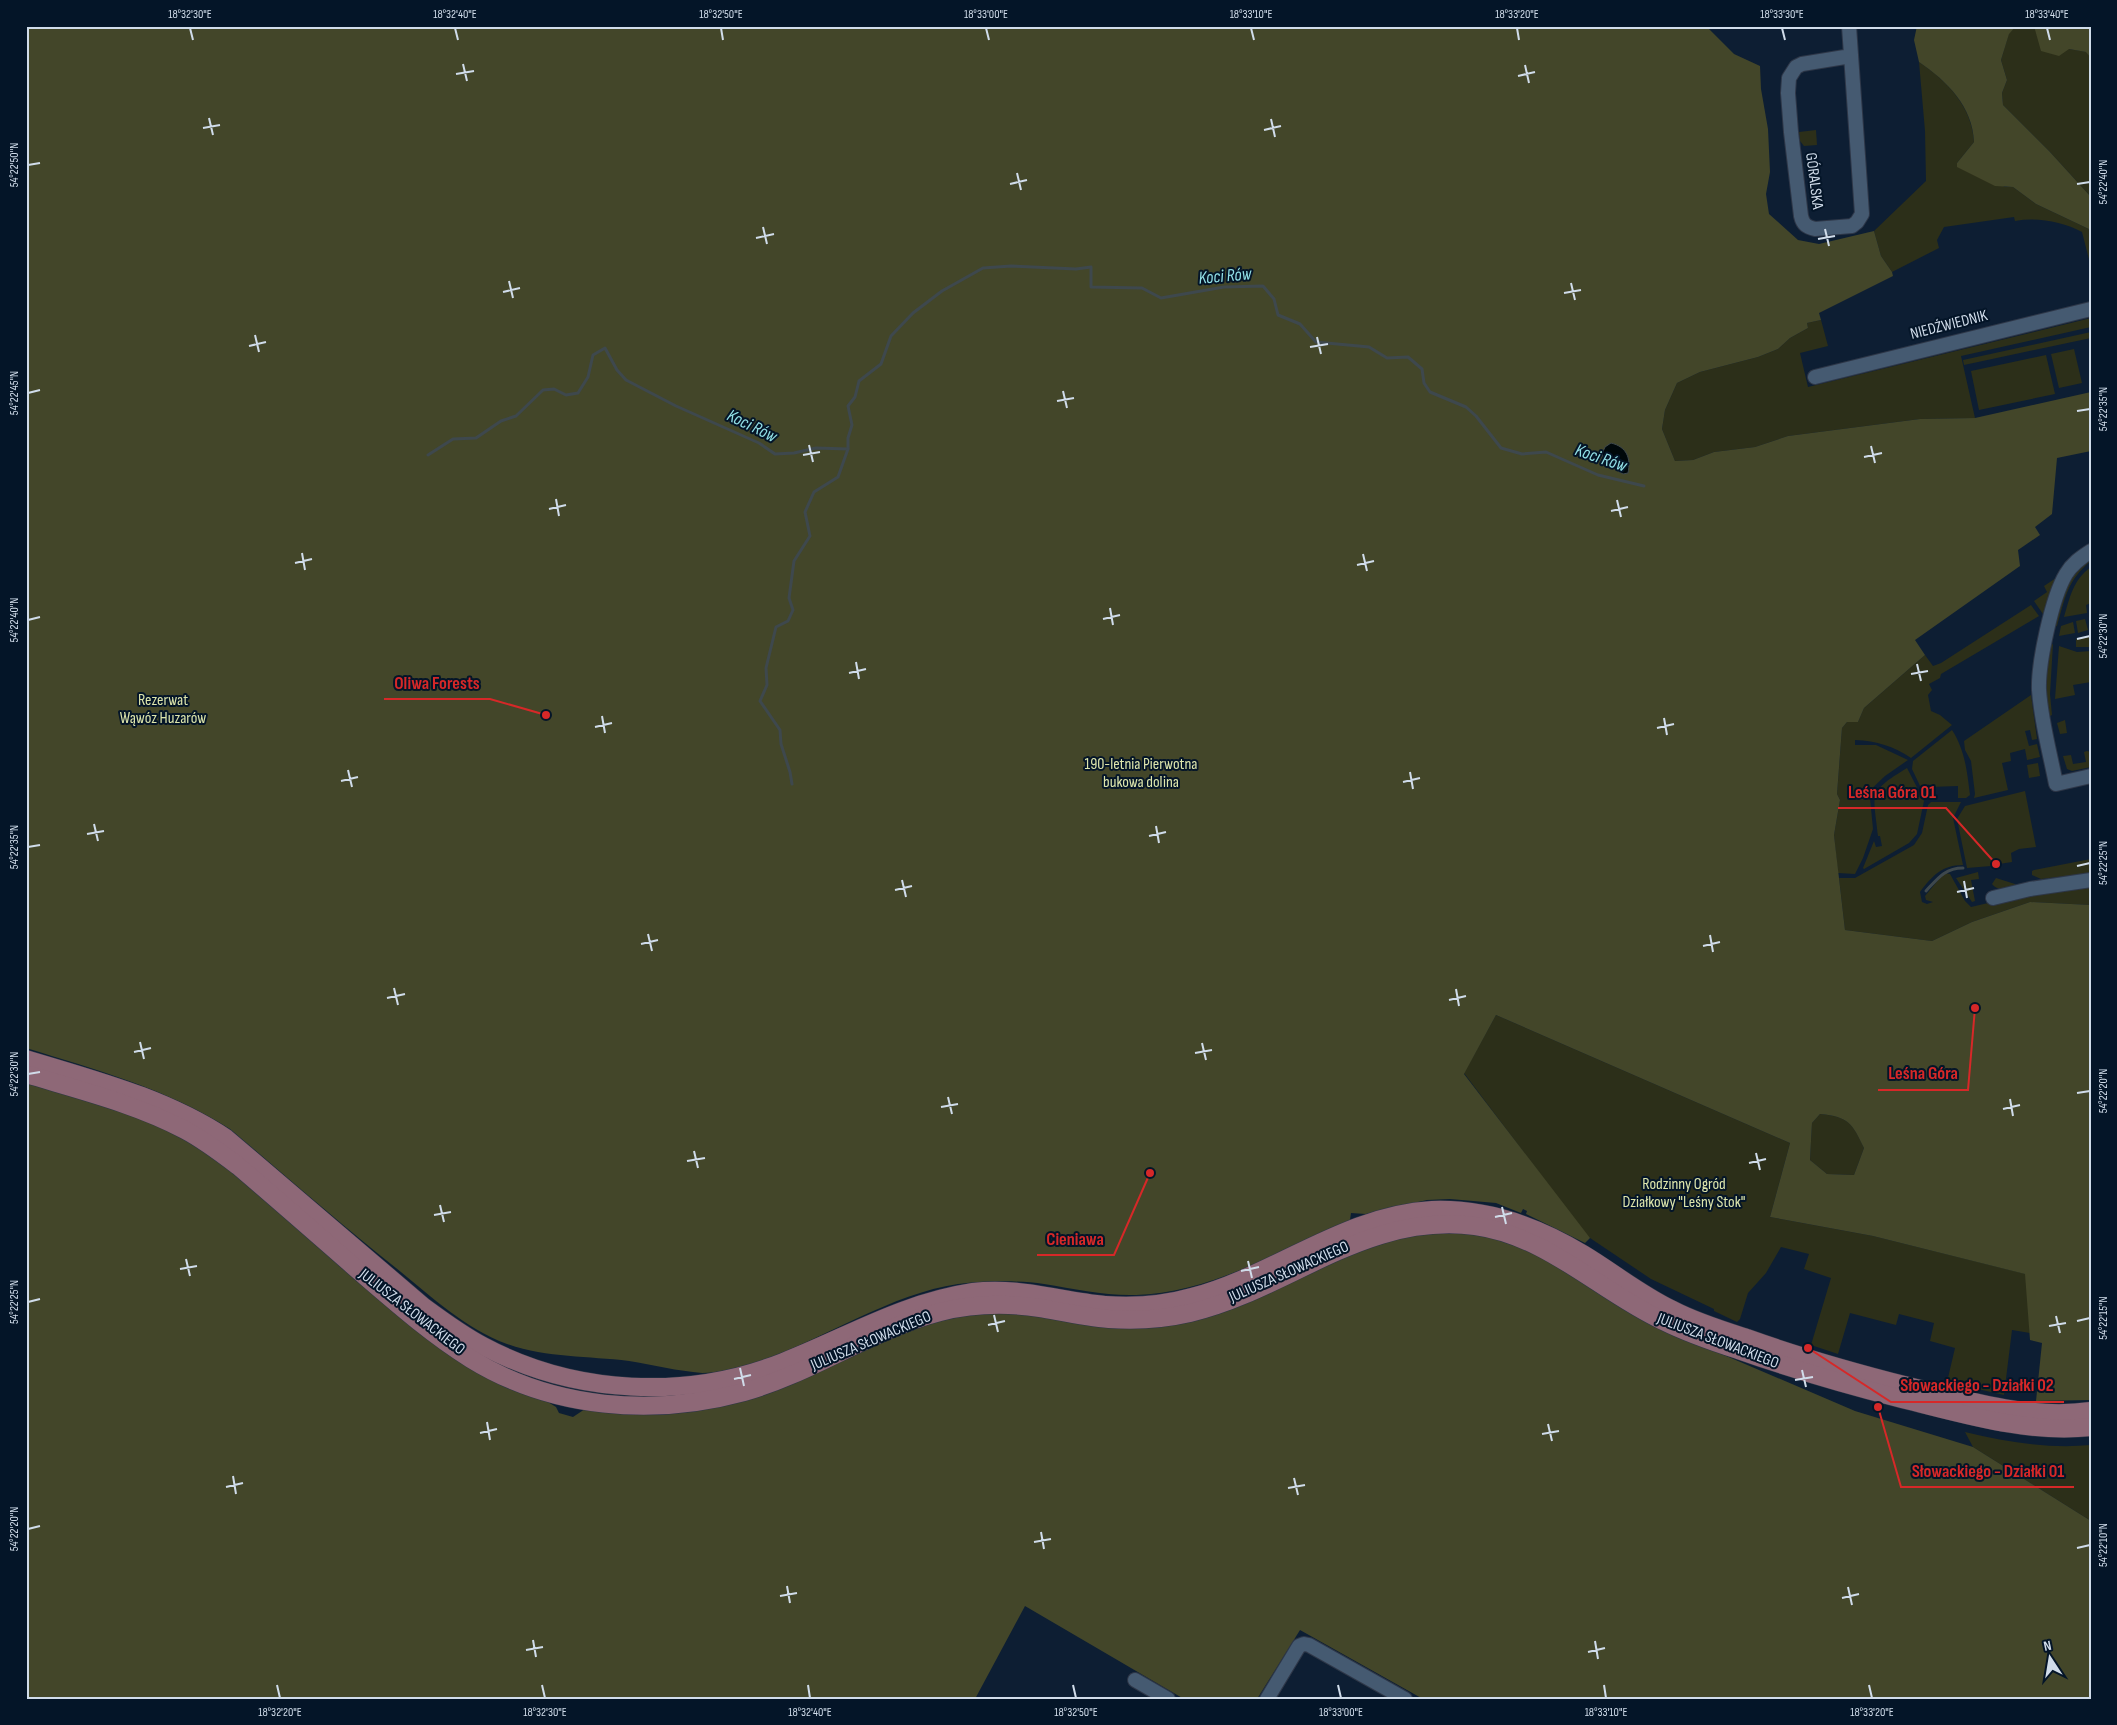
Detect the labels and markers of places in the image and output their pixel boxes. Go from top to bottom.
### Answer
callout: Oliwa Forests [384,666,490,699]
callout: Leśna Góra 01 [1838,775,1946,808]
callout: Leśna Góra [1878,1057,1968,1090]
callout: Cieniawa [1037,1222,1114,1255]
callout: Słowackiego - Działki 02 [1891,1369,2064,1402]
callout: Słowackiego - Działki 01 [1901,1454,2074,1487]

